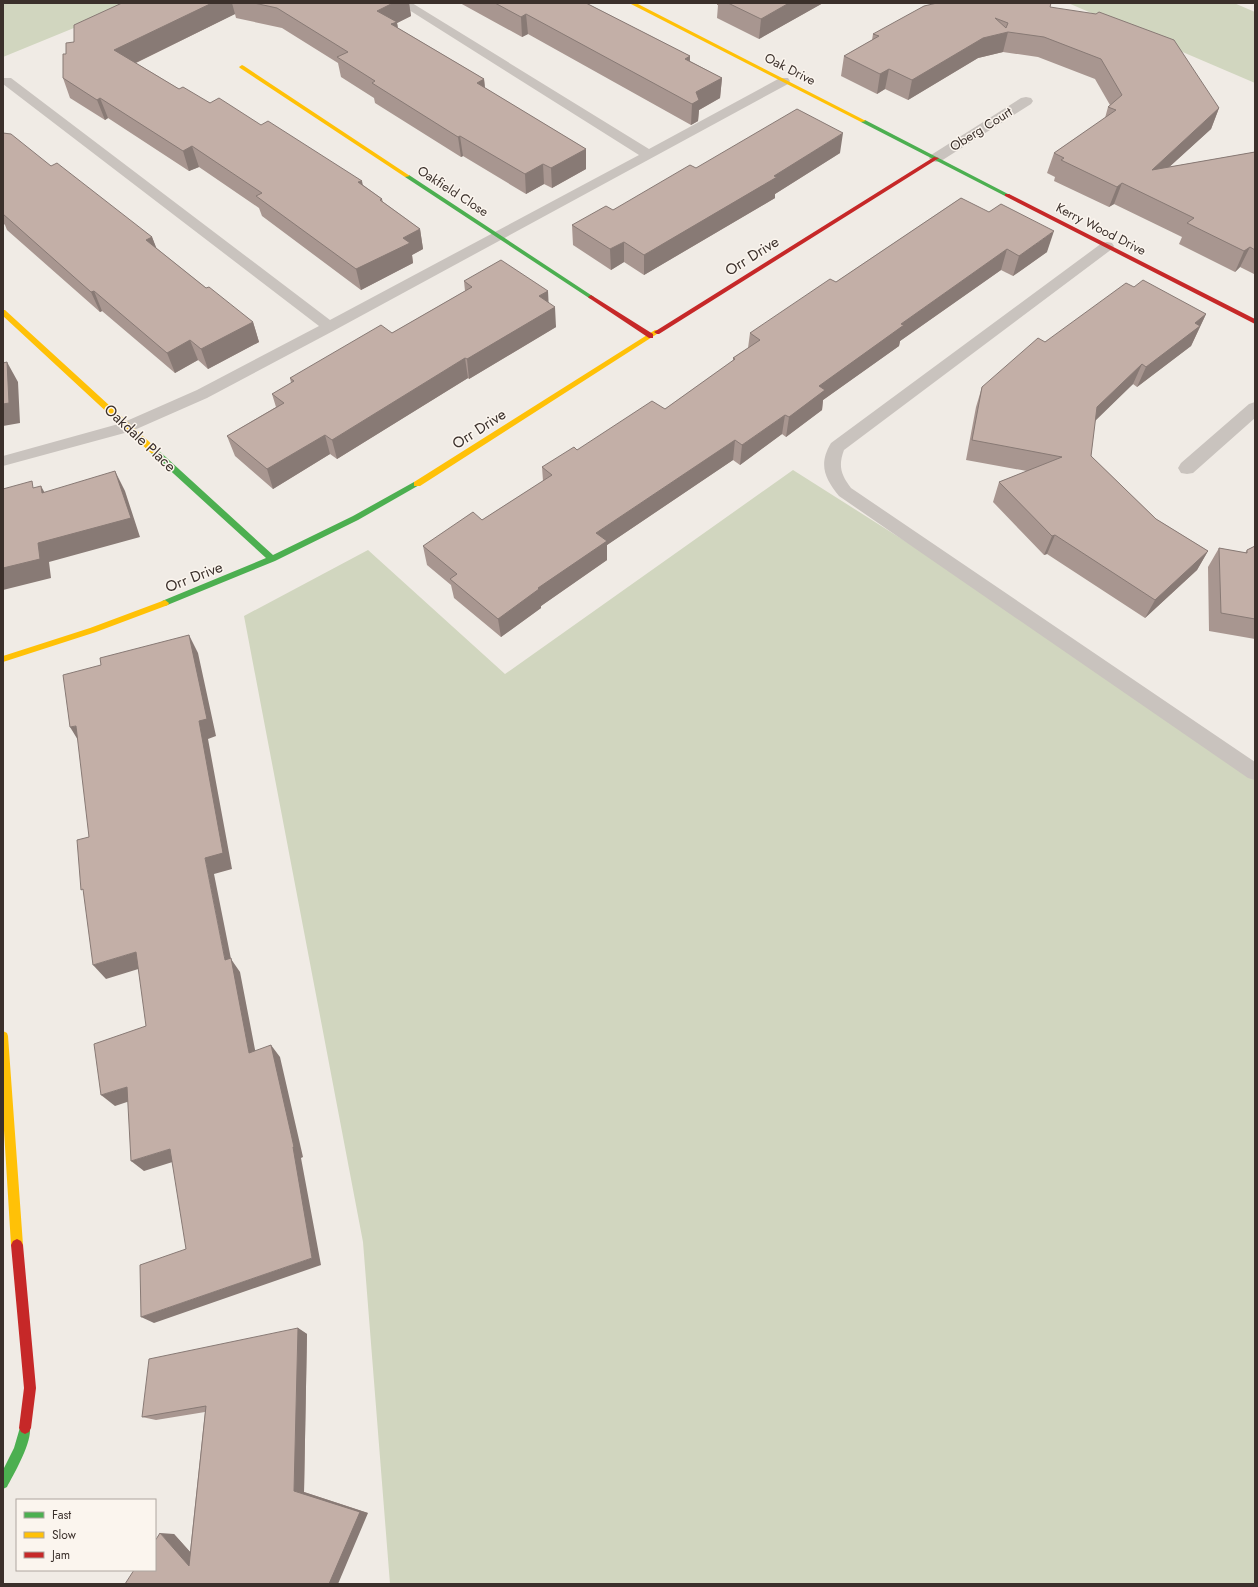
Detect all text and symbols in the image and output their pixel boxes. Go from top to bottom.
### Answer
street label: Oak Drive [761,48,819,90]
street label: Oberg Court [946,102,1017,156]
street label: Oakfield Close [414,161,493,221]
street label: Kerry Wood Drive [1053,198,1150,260]
street label: Orr Drive [721,231,783,281]
street label: Oakdale Place [99,399,181,477]
street label: Orr Drive [448,403,510,455]
street label: Orr Drive [162,556,226,598]
legend [16,1499,156,1571]
text: Fast [52,1506,71,1524]
text: Slow [52,1526,77,1544]
text: Jam [50,1546,70,1564]

